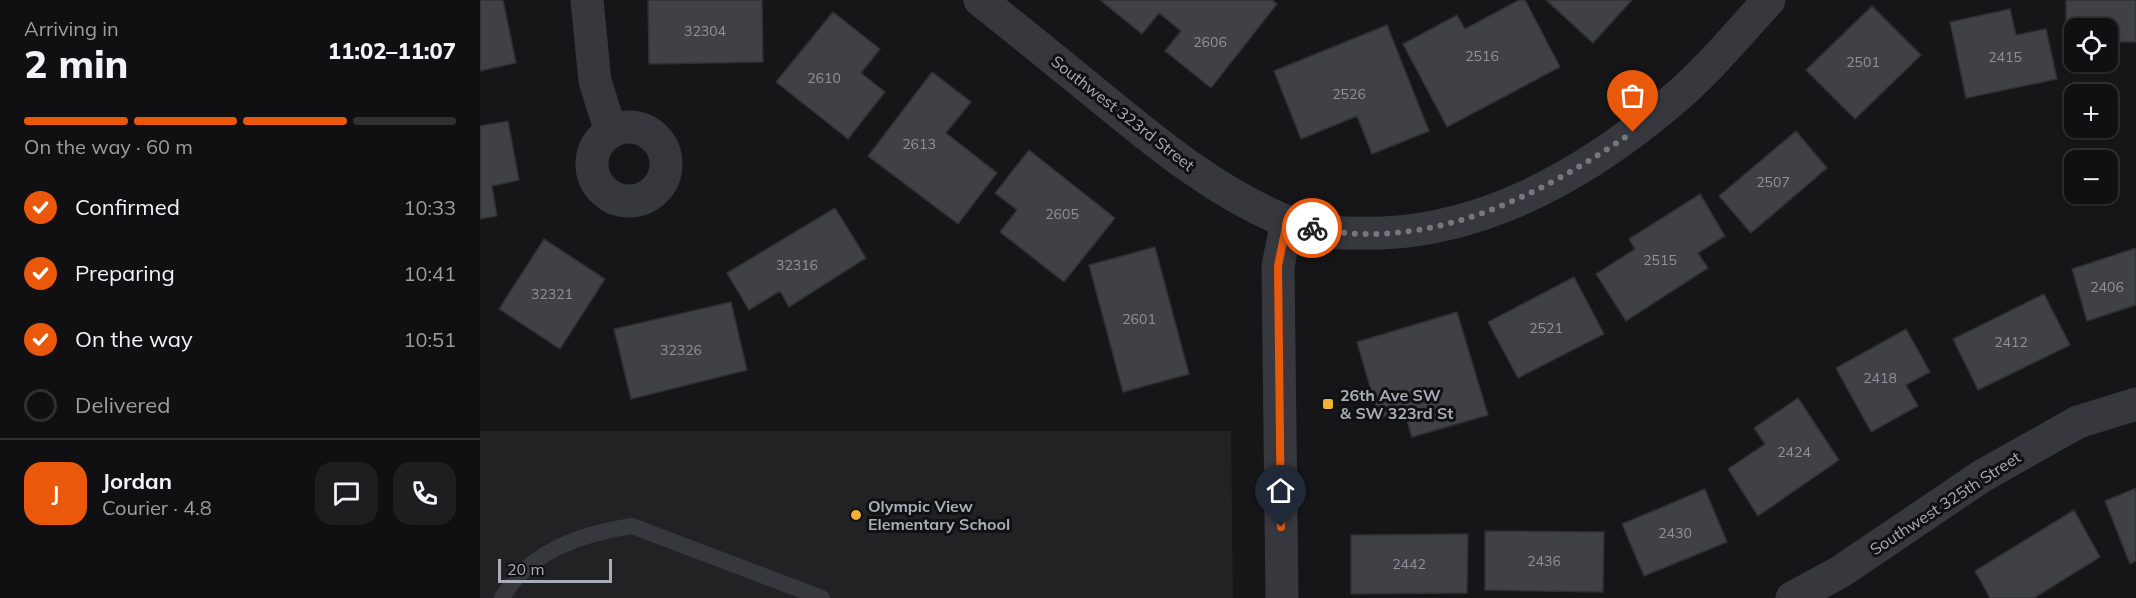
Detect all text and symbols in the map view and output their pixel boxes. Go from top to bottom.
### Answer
text: Arriving in [24,16,119,41]
map controls [2064,18,2118,204]
button: locate [2064,18,2118,72]
house number: 32304 [684,22,727,40]
house number: 2606 [1193,33,1227,51]
text: 11:02–11:07 [328,37,456,65]
text: 2 min [24,39,129,88]
house number: 2516 [1465,47,1499,65]
house number: 2415 [1988,48,2022,66]
street label: Southwest 323rd Street [1048,51,1199,175]
house number: 2501 [1846,53,1880,71]
house number: 2610 [807,69,841,87]
pin [1607,70,1658,132]
icon: bag [1616,79,1649,112]
button: + [2064,84,2118,138]
house number: 2526 [1332,85,1366,103]
text: On the way · 60 m [24,134,193,159]
house number: 2613 [902,135,936,153]
button: − [2064,150,2118,204]
house number: 2507 [1756,173,1790,191]
icon: check [24,191,57,224]
text: Confirmed [75,193,180,221]
text: 10:33 [403,195,456,220]
courier [1282,198,1342,258]
house number: 2605 [1045,205,1079,223]
icon: bike [1296,212,1329,245]
house number: 2515 [1643,251,1677,269]
house number: 32316 [776,256,818,274]
icon: check [24,257,57,290]
text: Preparing [75,259,175,287]
text: 10:41 [403,261,456,286]
house number: 2406 [2090,278,2124,296]
house number: 32321 [531,285,573,303]
house number: 2601 [1122,310,1156,328]
house number: 2521 [1529,319,1563,337]
icon: check [24,323,57,356]
text: On the way [75,325,193,353]
text: 10:51 [403,327,456,352]
house number: 2412 [1994,333,2028,351]
house number: 32326 [660,341,702,359]
house number: 2418 [1863,369,1897,387]
place label: 26th Ave SW & SW 323rd St [1340,385,1453,423]
text: Delivered [75,391,170,419]
marker: 26th Ave SW & SW 323rd St [1321,397,1335,411]
house number: 2424 [1777,443,1811,461]
street label: Southwest 325th Street [1866,447,2024,559]
button: chat [315,462,378,525]
button: phone [393,462,456,525]
pin [1255,465,1306,527]
text: Jordan [102,467,172,495]
icon: home [1264,474,1297,507]
text: J [52,479,59,507]
text: Courier · 4.8 [102,495,212,520]
place label: Olympic View Elementary School [868,496,1010,534]
marker: Olympic View Elementary School [849,508,863,522]
house number: 2430 [1658,524,1692,542]
house number: 2436 [1527,552,1561,570]
house number: 2442 [1392,555,1426,573]
scale bar [498,556,612,584]
text: 20 m [507,559,544,579]

